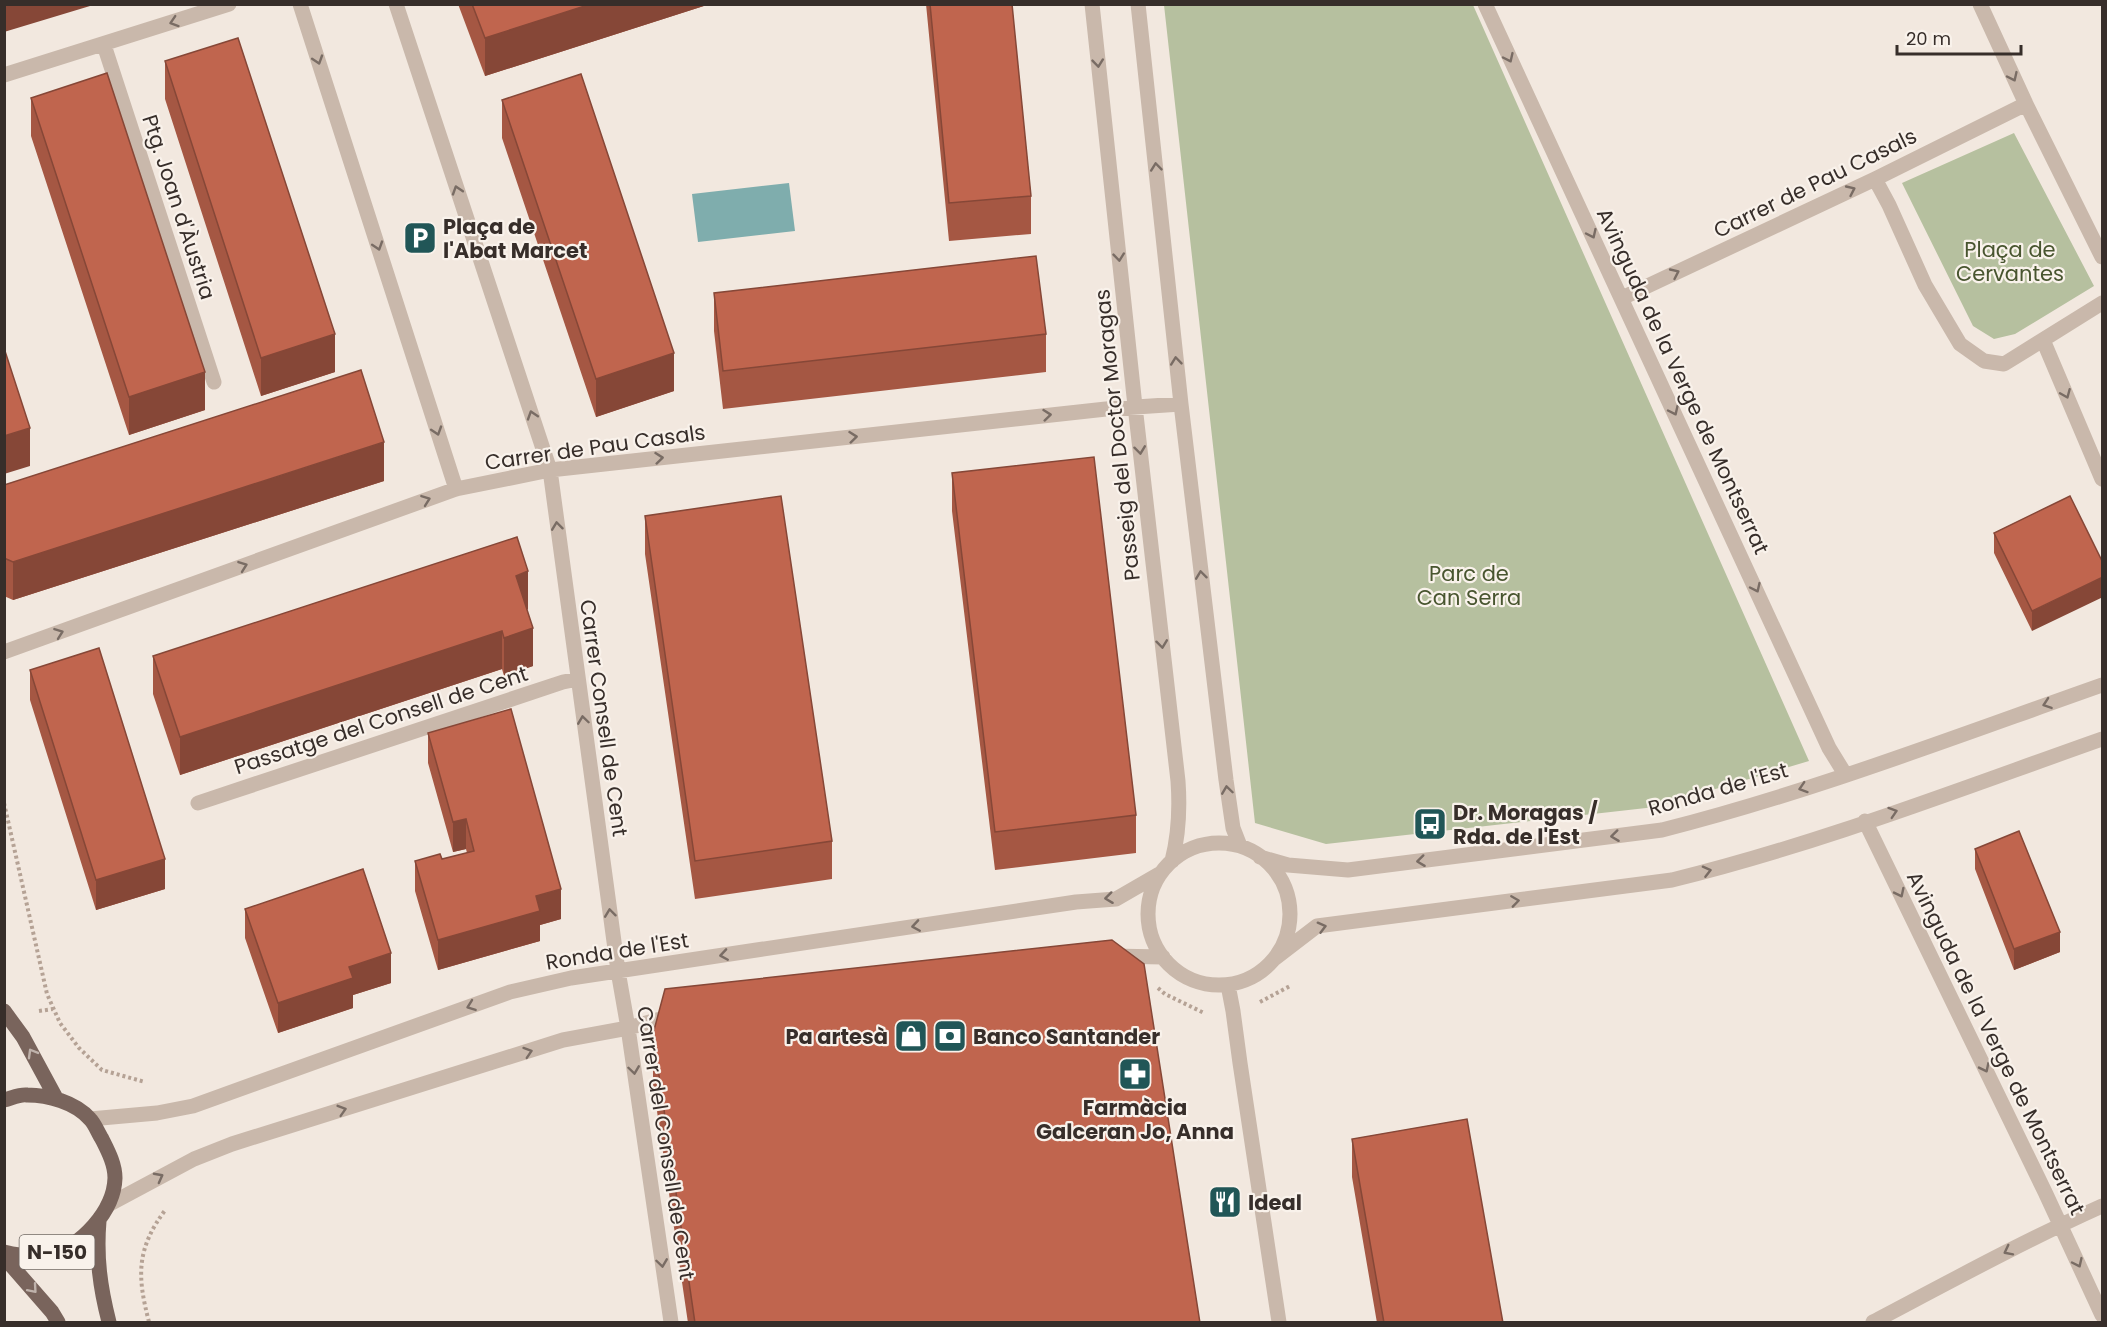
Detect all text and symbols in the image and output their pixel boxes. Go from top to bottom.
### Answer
one-way arrow [169,15,180,28]
scale bar [1897,18,2022,56]
text: 20 m [1906,26,1951,51]
one-way arrow [1502,51,1514,62]
one-way arrow [311,54,323,65]
one-way arrow [1091,58,1104,67]
one-way arrow [2006,70,2018,81]
street label: Ptg. Joan d'Àustria [135,111,223,303]
street label: Carrer de Pau Casals [1709,121,1921,245]
one-way arrow [1150,162,1163,171]
one-way arrow [452,185,465,196]
one-way arrow [1845,186,1856,198]
street label: Avinguda de la Verge de Montserrat [1590,203,1776,559]
place label: Plaça de l'Abat Marcet [443,212,588,265]
parking icon: Plaça de l'Abat Marcet [402,220,438,256]
one-way arrow [1584,228,1596,239]
park label: Plaça de Cervantes [1956,235,2064,288]
one-way arrow [370,240,383,251]
one-way arrow [1112,252,1124,261]
one-way arrow [1668,269,1679,281]
street label: Passeig del Doctor Moragas [1087,288,1147,582]
one-way arrow [1171,356,1183,365]
one-way arrow [2059,388,2071,399]
one-way arrow [1667,404,1679,415]
one-way arrow [1042,409,1051,422]
one-way arrow [527,410,539,421]
street label: Carrer de Pau Casals [483,417,707,477]
one-way arrow [430,425,443,436]
one-way arrow [848,431,857,444]
one-way arrow [1133,446,1146,455]
one-way arrow [654,452,664,465]
one-way arrow [420,494,431,507]
one-way arrow [551,522,564,531]
park label: Parc de Can Serra [1417,559,1521,612]
one-way arrow [237,561,248,573]
one-way arrow [1196,571,1208,580]
one-way arrow [1749,582,1761,593]
street label: Carrer Consell de Cent [573,598,635,838]
one-way arrow [54,627,64,640]
one-way arrow [1156,640,1168,649]
street label: Passatge del Consell de Cent [230,659,532,781]
one-way arrow [2042,697,2053,710]
one-way arrow [578,715,590,724]
street label: Ronda de l'Est [1645,755,1791,823]
one-way arrow [1798,780,1809,793]
one-way arrow [1222,785,1234,794]
place label: Dr. Moragas / Rda. de l'Est [1453,798,1598,851]
bus stop icon: Dr. Moragas / Rda. de l'Est [1412,806,1448,842]
one-way arrow [1887,807,1898,819]
one-way arrow [1610,829,1619,841]
one-way arrow [1417,854,1426,867]
one-way arrow [1702,866,1712,879]
street label: Avinguda de la Verge de Montserrat [1900,866,2092,1220]
one-way arrow [1893,886,1904,897]
one-way arrow [1105,892,1114,904]
one-way arrow [1510,895,1519,908]
one-way arrow [604,908,617,917]
one-way arrow [912,919,921,931]
one-way arrow [1317,921,1327,934]
street label: Ronda de l'Est [543,925,691,977]
one-way arrow [719,948,729,961]
one-way arrow [466,998,477,1011]
street label: Carrer del Consell de Cent [630,1004,702,1282]
shop icon: Pa artesà [893,1018,929,1054]
bank icon: Banco Santander [932,1018,968,1054]
place label: Pa artesà [785,1022,888,1051]
place label: Banco Santander [973,1022,1160,1051]
one-way arrow [522,1047,533,1059]
one-way arrow [28,1049,39,1060]
pharmacy icon: Farmàcia Galceran Jo, Anna [1117,1056,1153,1092]
one-way arrow [1978,1062,1989,1073]
one-way arrow [628,1065,640,1075]
place label: Farmàcia Galceran Jo, Anna [1036,1093,1234,1146]
one-way arrow [336,1105,347,1117]
one-way arrow [153,1173,164,1184]
restaurant icon: Ideal [1207,1184,1243,1220]
place label: Ideal [1248,1188,1302,1217]
road number: N-150 [20,1235,94,1269]
one-way arrow [2004,1244,2014,1255]
one-way arrow [2071,1257,2083,1268]
one-way arrow [656,1258,668,1267]
one-way arrow [26,1282,37,1293]

